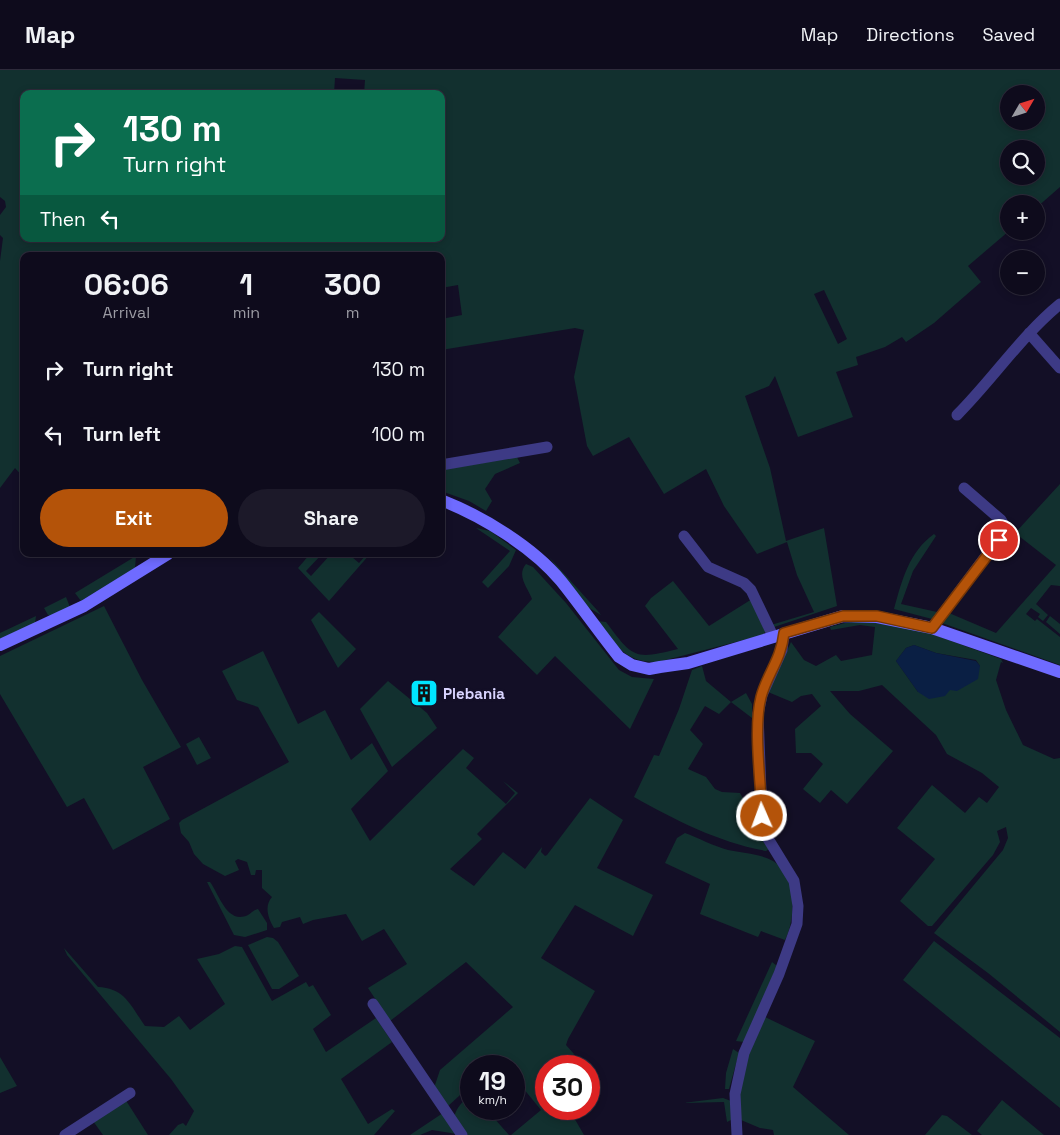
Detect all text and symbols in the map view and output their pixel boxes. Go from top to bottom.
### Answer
text: Map [25,19,75,50]
text: Map [801,23,838,46]
text: Directions [866,23,955,46]
text: Saved [983,23,1035,46]
north arrow [1000,85,1045,130]
map controls [1000,85,1045,295]
text: 130 m [123,107,222,151]
icon: right [40,110,105,175]
button: search [1000,140,1045,185]
text: Turn right [123,150,226,178]
button: + [1000,195,1045,240]
icon: left [96,205,124,233]
text: Then [40,207,86,232]
button: − [1000,250,1045,295]
text: 06:06 [84,265,169,304]
text: 1 [240,265,253,304]
text: 300 [324,265,381,304]
text: Arrival [103,302,150,323]
text: min [233,302,260,323]
text: m [346,302,359,323]
icon: right [40,356,68,384]
text: Turn right [83,357,173,382]
text: 130 m [372,357,425,382]
icon: left [40,421,68,449]
text: Turn left [83,422,161,447]
text: 100 m [371,422,425,447]
button: Exit [40,489,228,547]
button: Share [238,489,425,547]
pin [978,519,1020,561]
icon: arrive [985,526,1013,554]
building icon: Plebania [409,678,439,708]
place label: Plebania [443,684,505,703]
position arrow [735,789,787,841]
speed limit sign: 30 [535,1055,600,1120]
text: 19 [479,1065,506,1097]
text: km/h [478,1092,507,1108]

